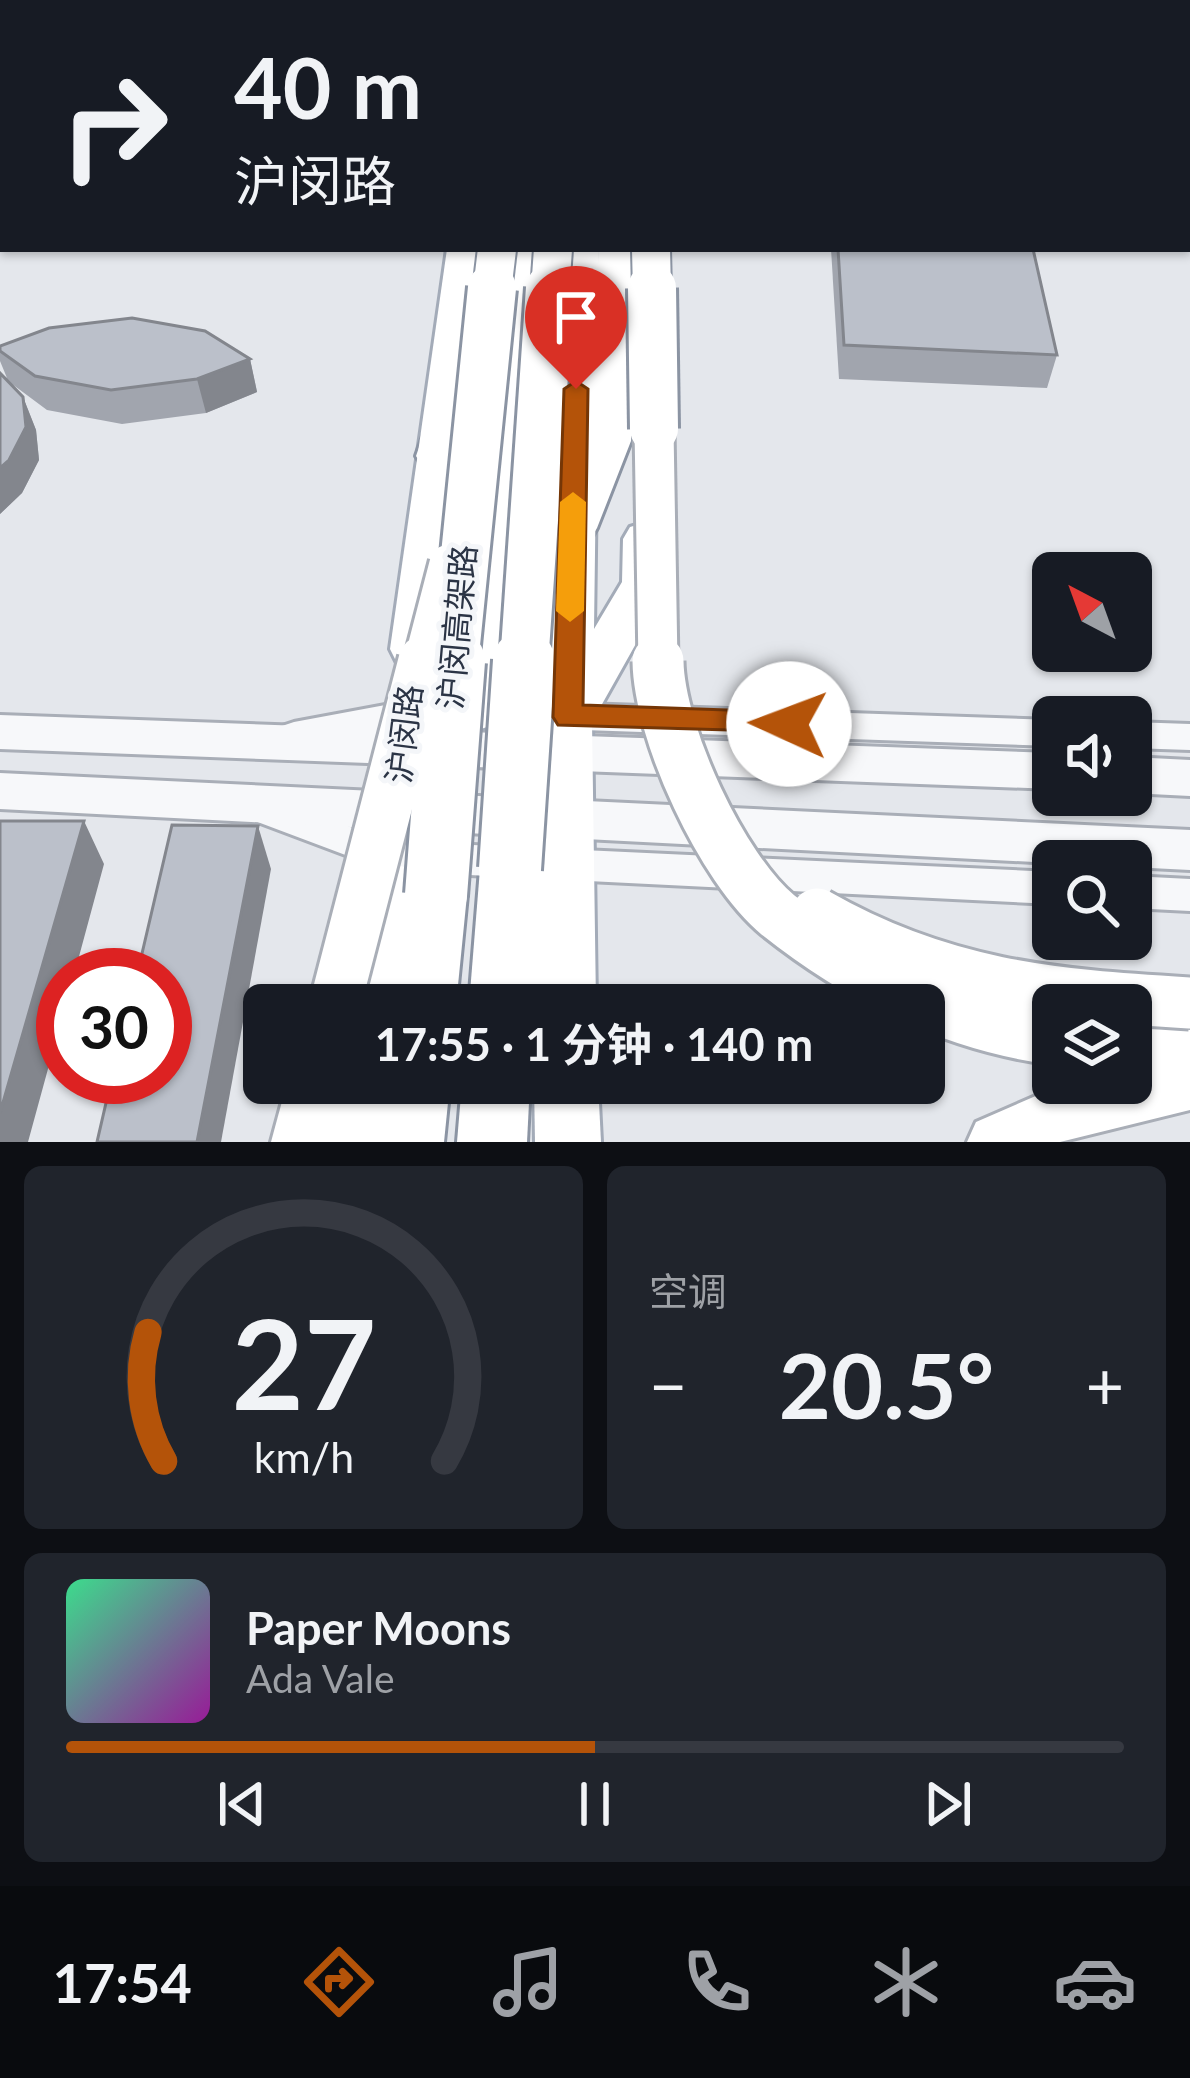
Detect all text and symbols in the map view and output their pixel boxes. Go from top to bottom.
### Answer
text: 40 m [234,36,422,137]
icon: right [36,48,192,204]
text: 沪闵路 [234,148,396,213]
pin [525,266,627,389]
icon: arrive [543,284,609,350]
street label: 沪闵高架路 [429,543,483,711]
north arrow [1032,552,1152,672]
map controls [1032,552,1152,1104]
position arrow [726,661,852,787]
street label: 沪闵路 [377,682,429,785]
button: sound [1032,696,1152,816]
button: search [1032,840,1152,960]
speed limit sign: 30 [36,948,192,1104]
button: layers [1032,984,1152,1104]
text: 17:55 · 1 分钟 · 140 m [375,1017,813,1071]
text: 空调 [649,1268,727,1314]
text: 27 [231,1287,376,1437]
text: 20.5° [779,1330,994,1438]
text: − [649,1345,687,1424]
text: + [1086,1345,1124,1424]
text: km/h [253,1430,354,1481]
text: Paper Moons [246,1601,511,1655]
text: Ada Vale [246,1655,395,1701]
icon: previous [209,1771,275,1837]
icon: pause [562,1771,628,1837]
icon: next [915,1771,981,1837]
icon: directions [297,1940,381,2024]
icon: music [486,1940,570,2024]
icon: phone [675,1940,759,2024]
icon: climate [864,1940,948,2024]
icon: car [1053,1940,1137,2024]
text: 17:54 [53,1950,192,2015]

